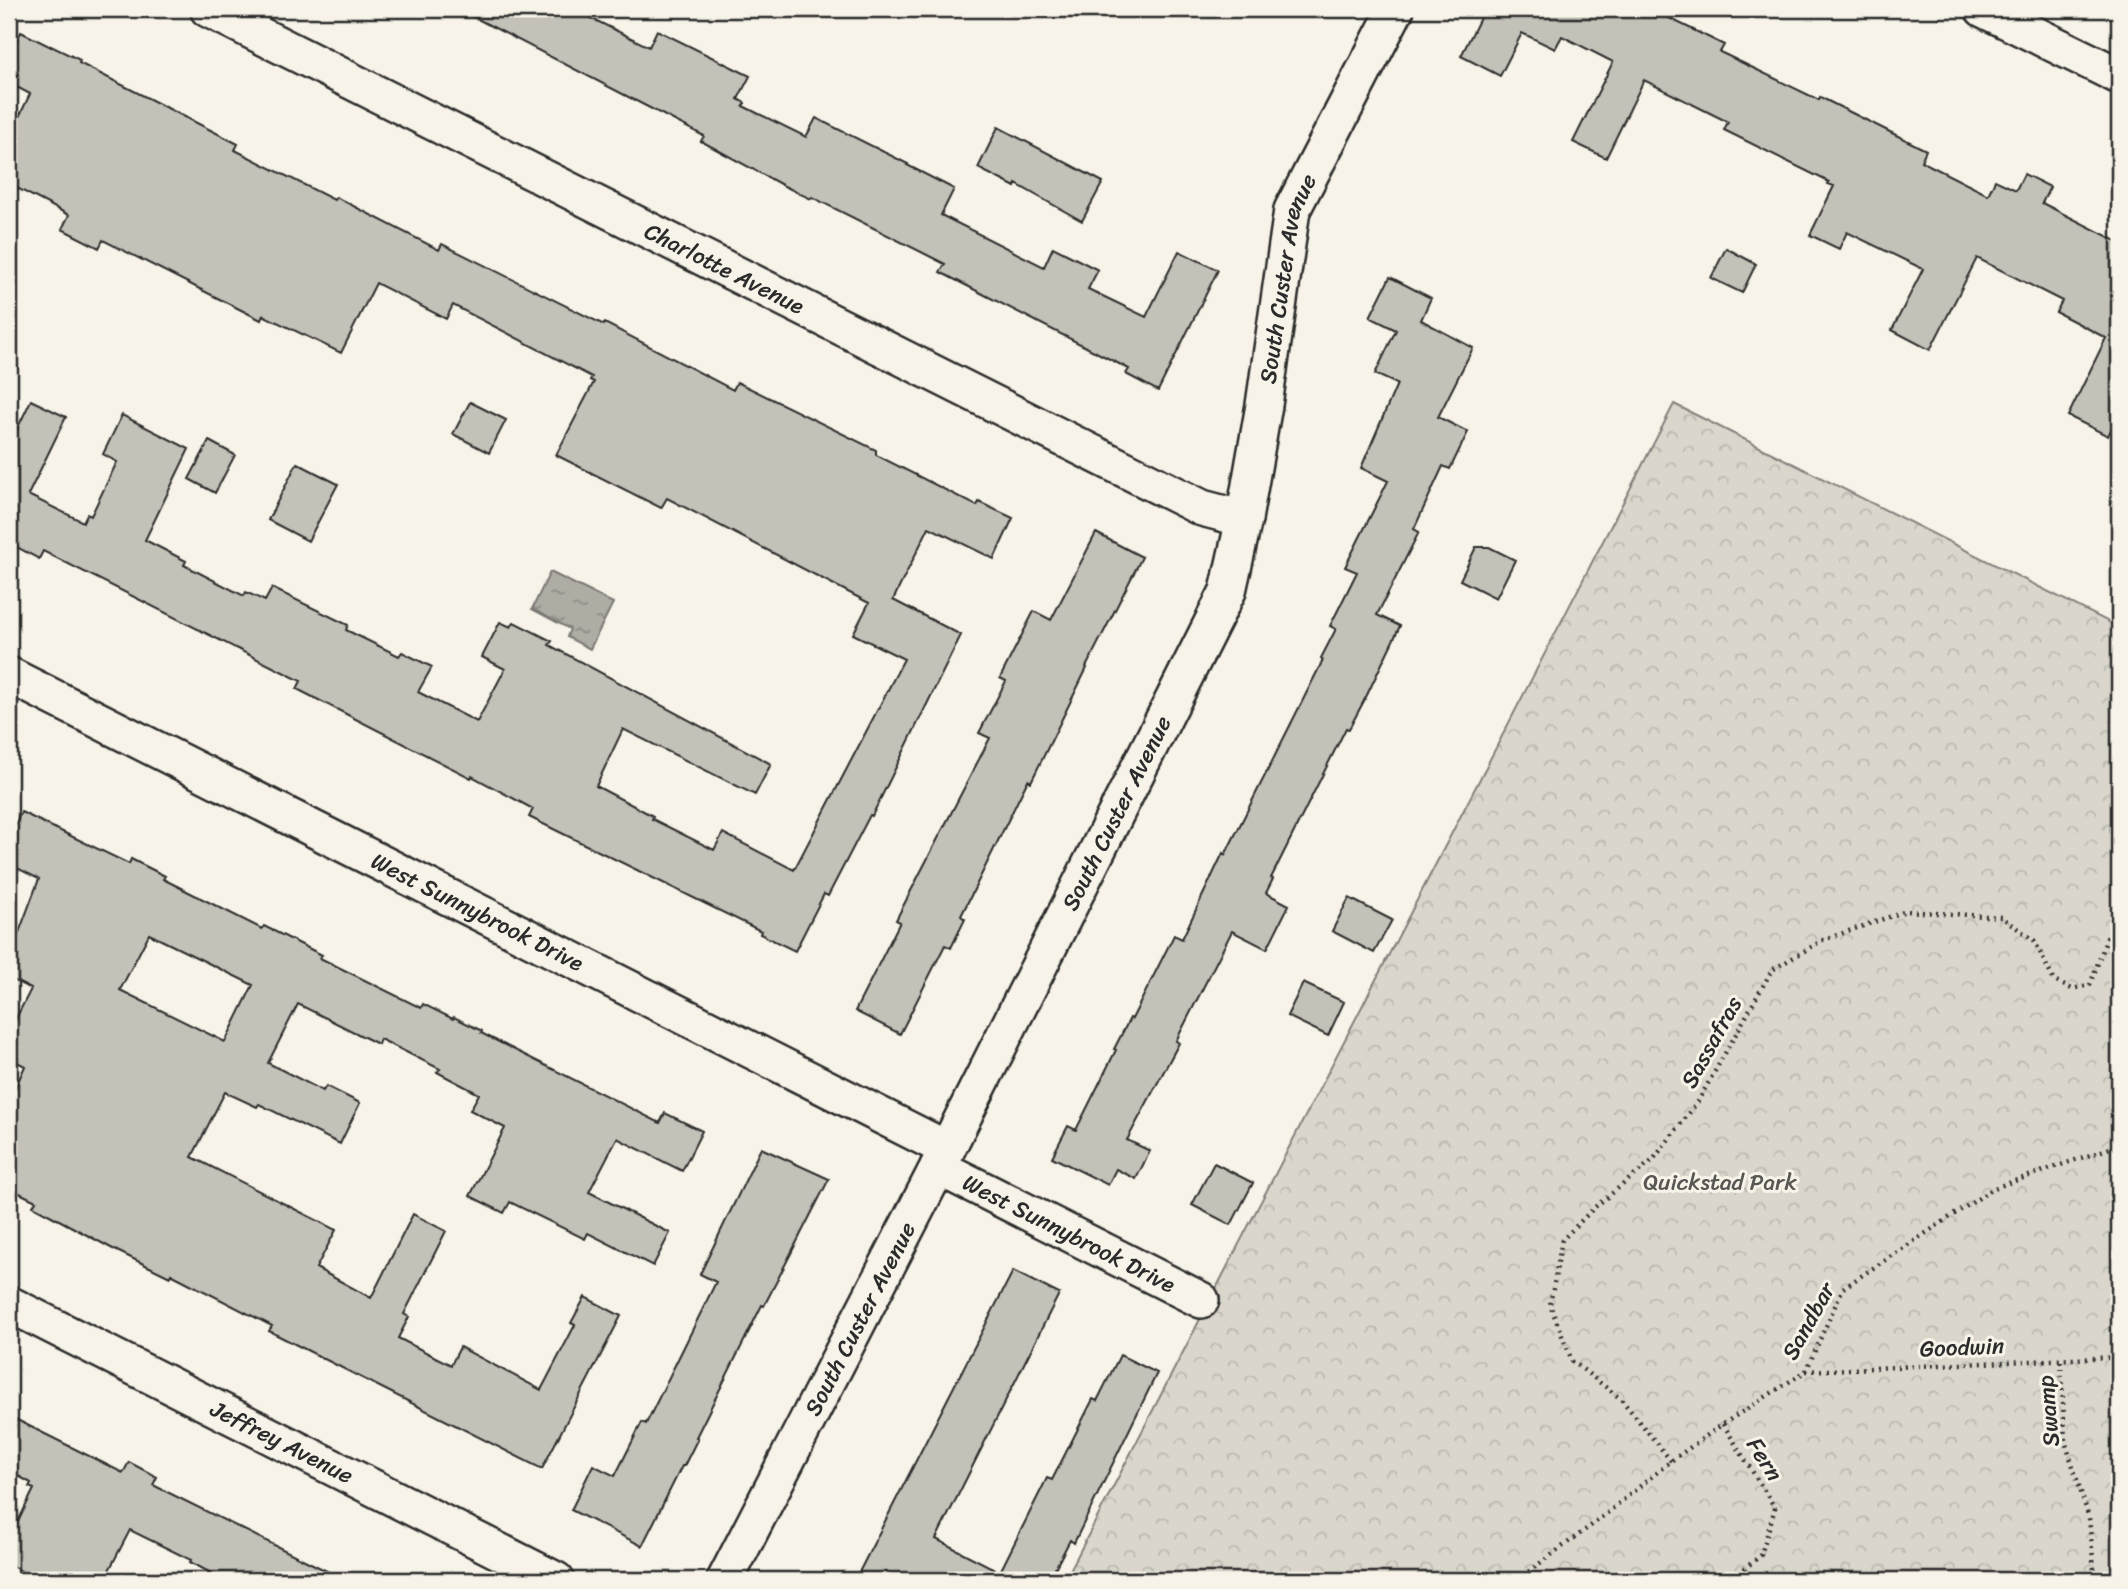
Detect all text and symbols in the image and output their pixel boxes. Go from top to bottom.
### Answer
street label: South Custer Avenue [1247,166,1329,386]
street label: Charlotte Avenue [637,211,812,326]
street label: South Custer Avenue [1050,708,1183,918]
street label: West Sunnybrook Drive [364,841,591,983]
street label: Sassafras [1669,988,1754,1096]
park label: Quickstad Park [1643,1162,1798,1203]
street label: West Sunnybrook Drive [955,1163,1183,1305]
street label: South Custer Avenue [793,1214,928,1424]
street label: Sandbar [1770,1273,1847,1368]
street label: Goodwin [1919,1326,2005,1369]
street label: Swamp [2025,1373,2072,1448]
street label: Jeffrey Avenue [202,1388,361,1496]
street label: Fern [1735,1429,1794,1490]

